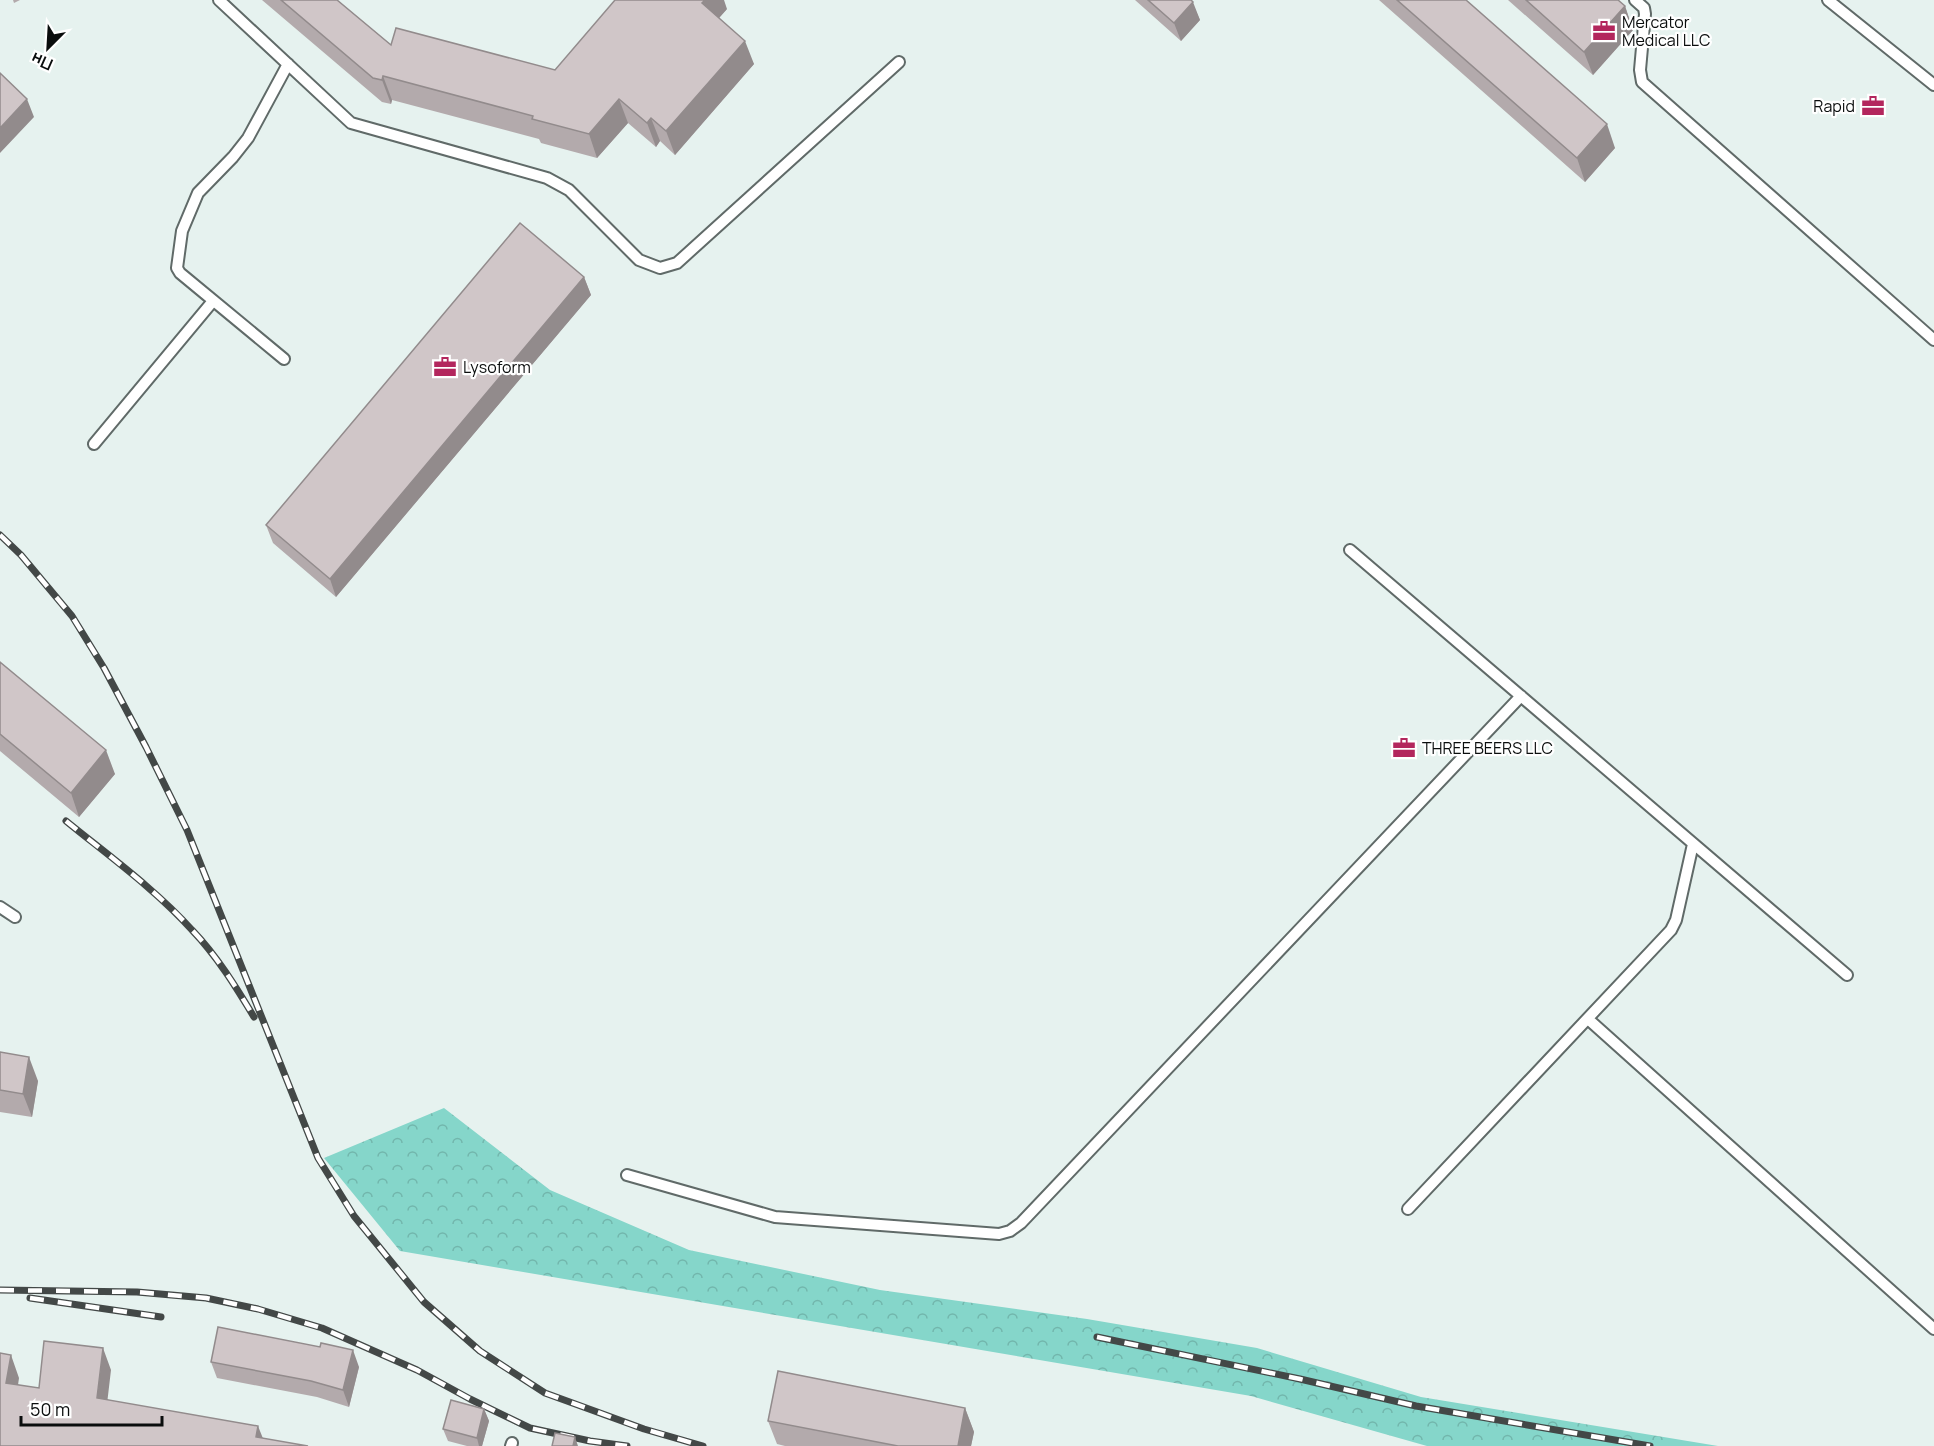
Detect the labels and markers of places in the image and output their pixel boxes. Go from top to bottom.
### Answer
place label: Mercator Medical LLC [1622,11,1710,51]
office icon: Mercator Medical LLC [1591,18,1617,44]
office icon: Rapid [1860,93,1886,119]
place label: Rapid [1813,95,1855,117]
office icon: Lysoform [432,354,458,380]
place label: Lysoform [463,356,531,378]
office icon: THREE BEERS LLC [1391,735,1417,761]
place label: THREE BEERS LLC [1422,737,1553,759]

